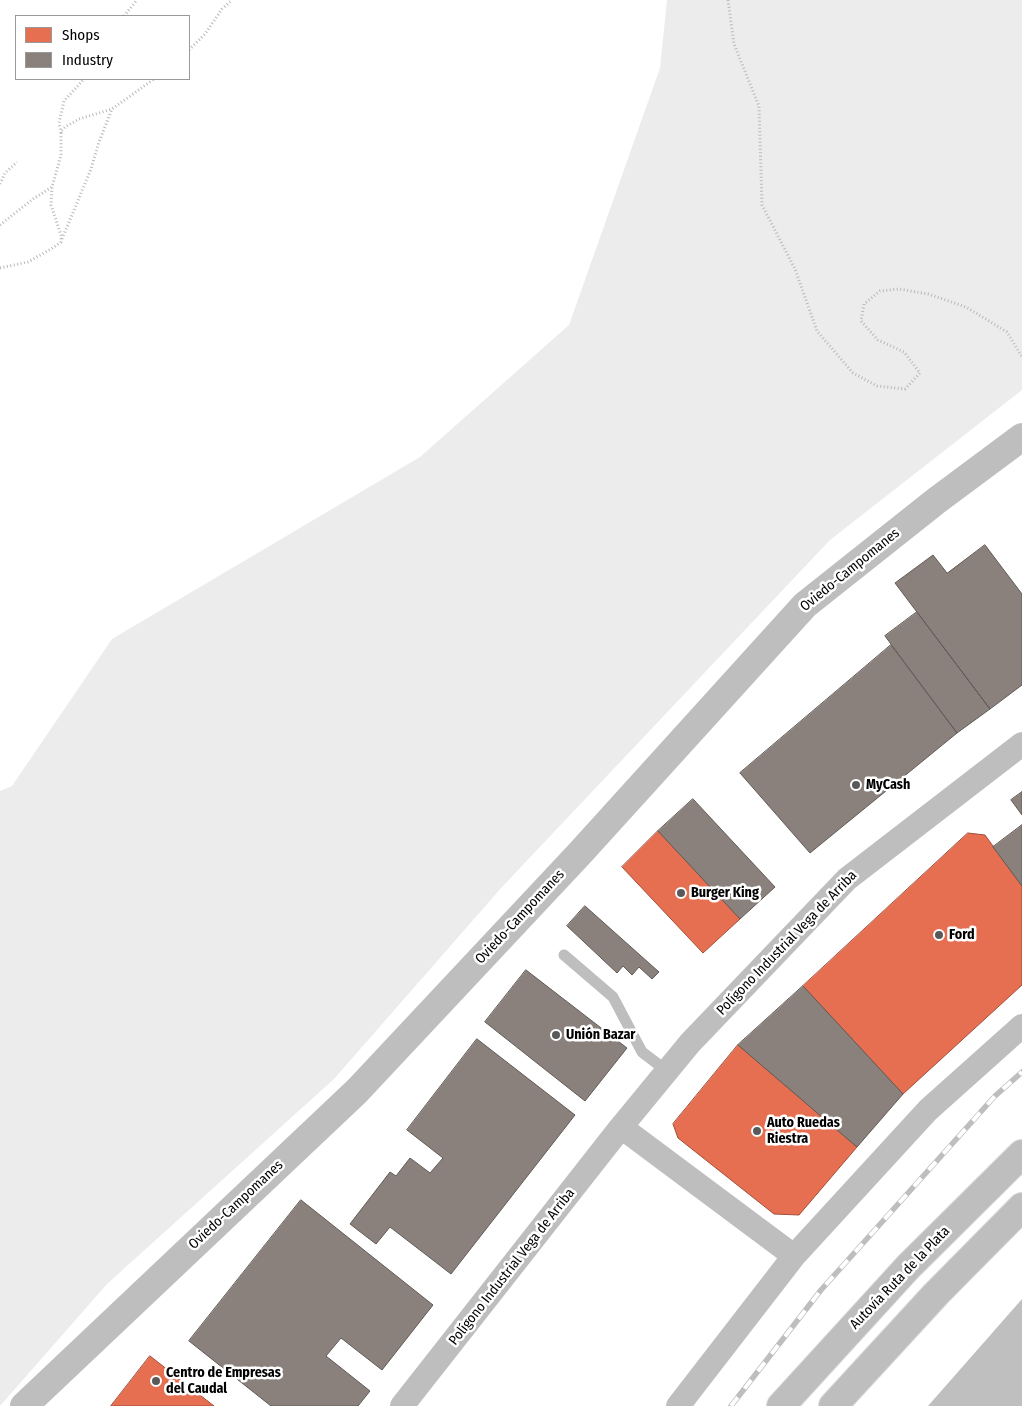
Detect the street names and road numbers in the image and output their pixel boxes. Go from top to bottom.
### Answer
street label: Oviedo-Campomanes [797,525,903,615]
street label: Oviedo-Campomanes [472,866,568,968]
street label: Polígono Industrial Vega de Arriba [713,867,861,1019]
street label: Oviedo-Campomanes [185,1157,287,1253]
street label: Polígono Industrial Vega de Arriba [446,1185,578,1349]
street label: Autovía Ruta de la Plata [847,1223,953,1333]

